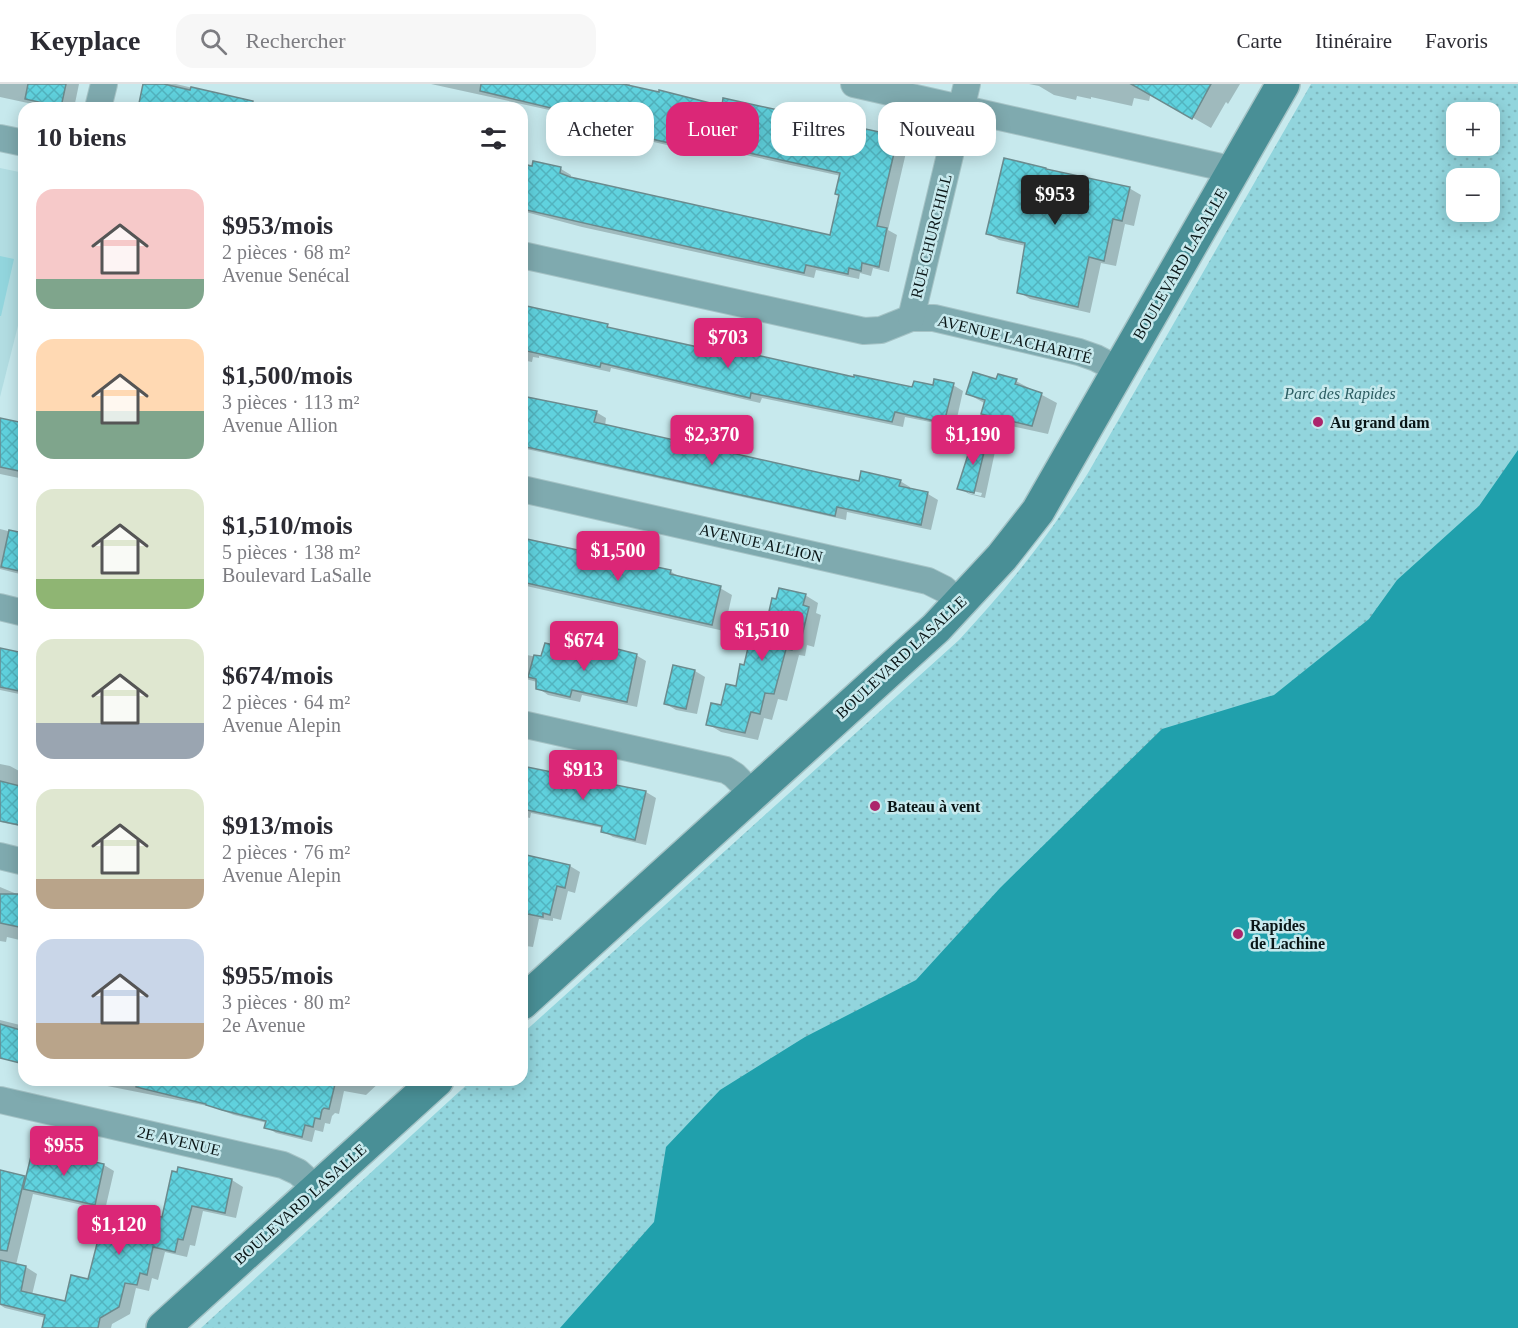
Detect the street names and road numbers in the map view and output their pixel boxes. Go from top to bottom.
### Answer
street label: RUE CHURCHILL [907,172,955,300]
street label: BOULEVARD LASALLE [1130,185,1230,343]
street label: AVENUE LACHARITÉ [936,311,1094,366]
street label: AVENUE ALLION [698,521,825,566]
street label: BOULEVARD LASALLE [832,592,970,722]
street label: 2E AVENUE [136,1123,222,1159]
street label: BOULEVARD LASALLE [231,1140,369,1268]

